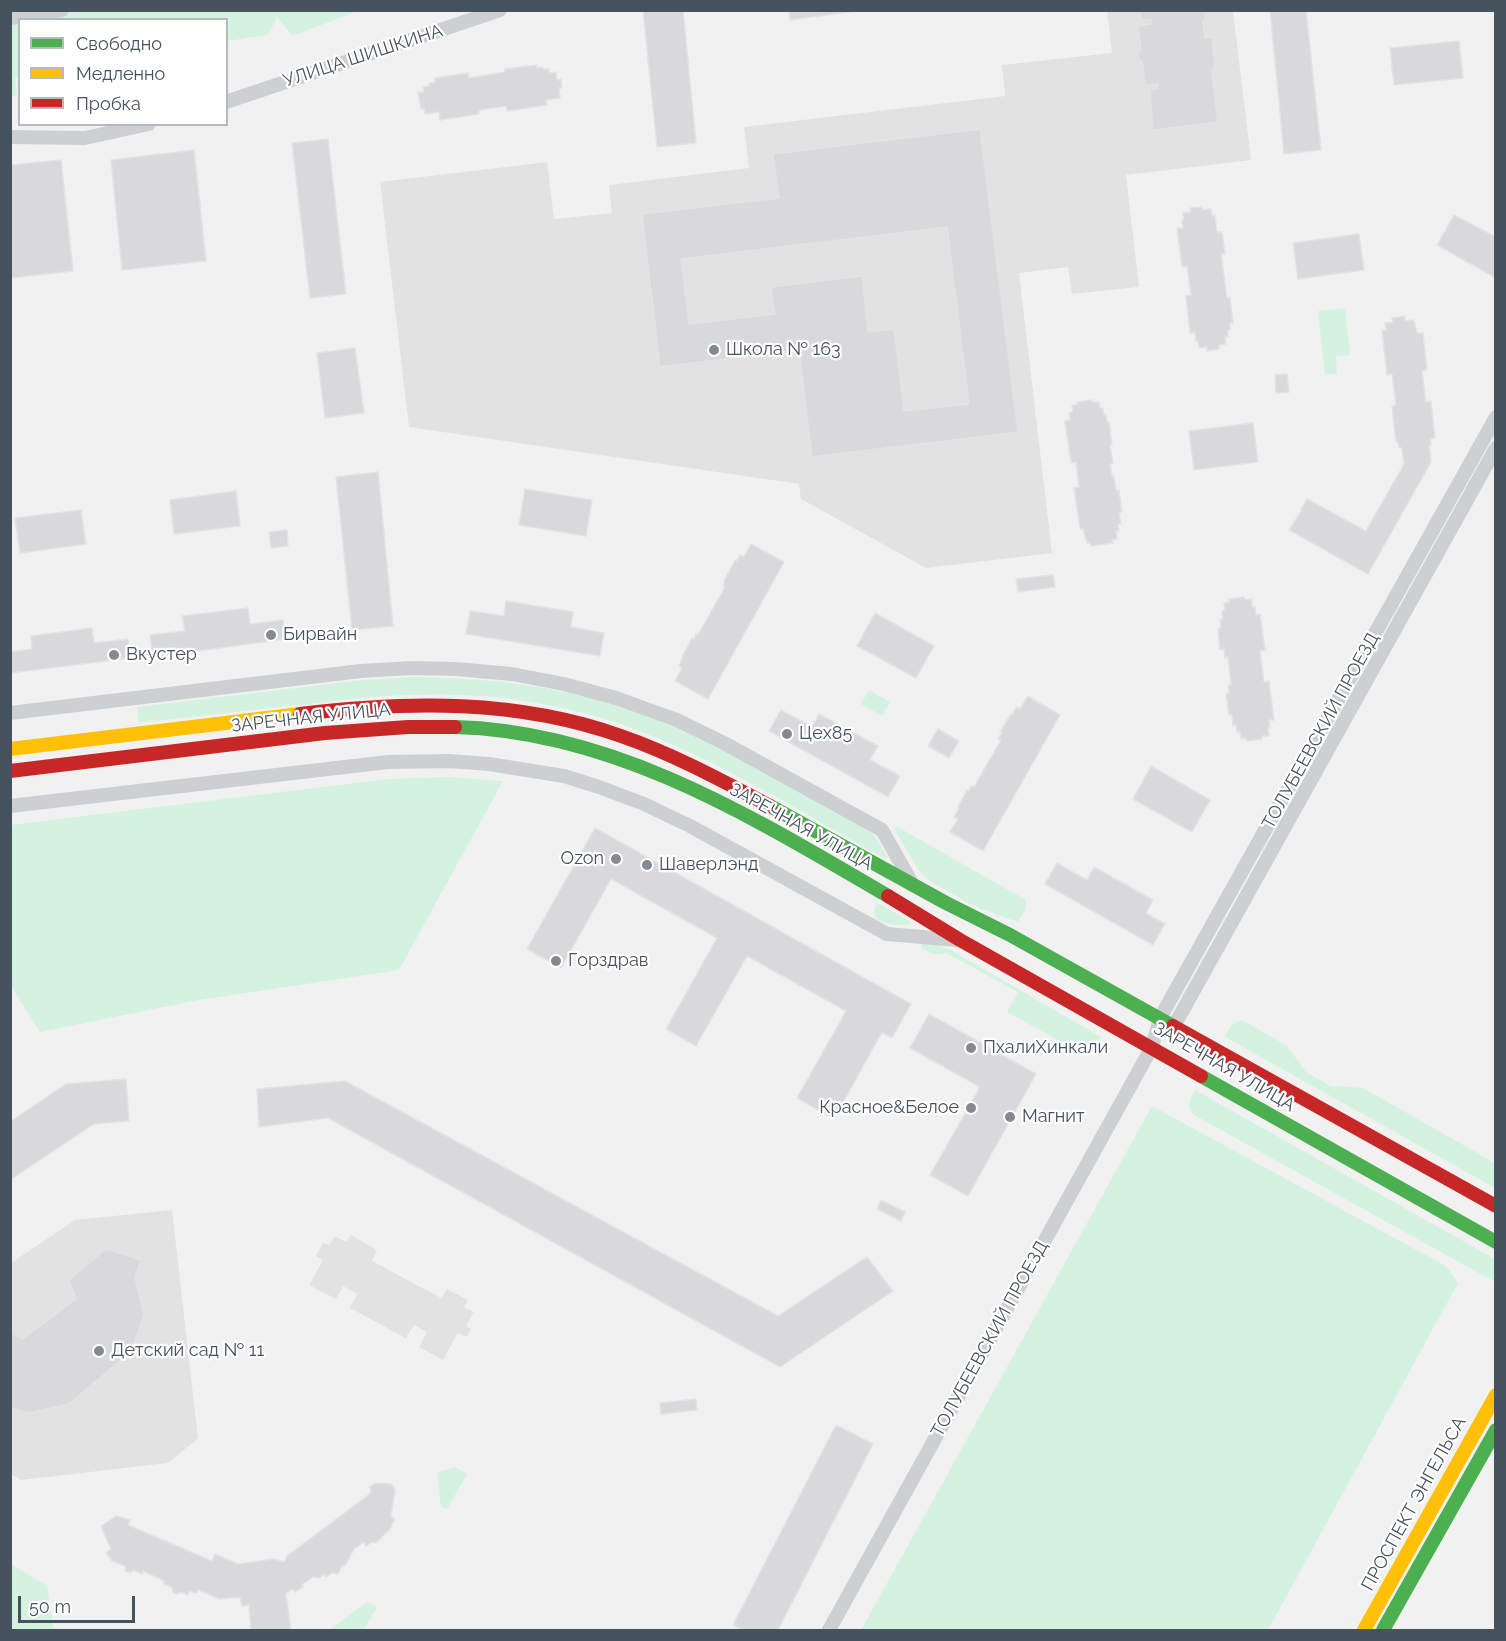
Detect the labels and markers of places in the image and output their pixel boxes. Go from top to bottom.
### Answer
place label: Школа № 163 [726,339,841,361]
marker: Школа № 163 [707,343,721,357]
place label: Бирвайн [283,624,357,646]
marker: Бирвайн [264,628,278,642]
place label: Вкустер [126,644,197,666]
marker: Вкустер [107,648,121,662]
place label: Цех85 [799,723,852,745]
marker: Цех85 [780,727,794,741]
place label: Ozon [561,848,604,870]
marker: Ozon [609,852,623,866]
place label: Шаверлэнд [659,854,758,876]
marker: Шаверлэнд [640,858,654,872]
place label: Горздрав [568,950,648,972]
marker: Горздрав [549,954,563,968]
place label: ПхалиХинкали [983,1037,1108,1059]
marker: ПхалиХинкали [964,1041,978,1055]
place label: Красное&Белое [819,1097,959,1119]
marker: Красное&Белое [964,1101,978,1115]
place label: Магнит [1022,1106,1085,1128]
marker: Магнит [1003,1110,1017,1124]
place label: Детский сад № 11 [111,1340,264,1362]
marker: Детский сад № 11 [92,1344,106,1358]

